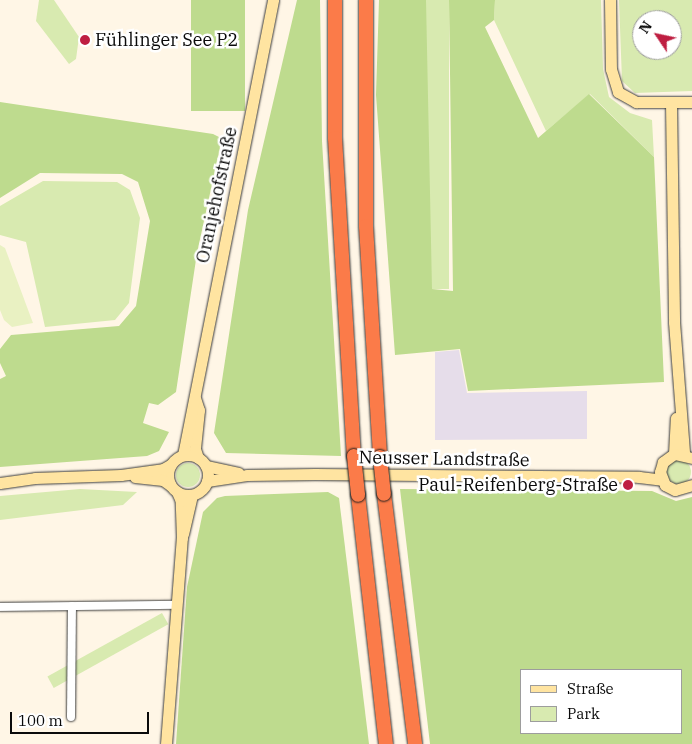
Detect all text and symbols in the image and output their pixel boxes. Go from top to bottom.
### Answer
north arrow [632,10,682,60]
text: N [635,18,656,37]
place label: Fühlinger See P2 [95,29,238,51]
marker: Fühlinger See P2 [79,34,91,46]
street label: Oranjehofstraße [192,125,242,265]
street label: Neusser Landstraße [358,447,530,471]
place label: Paul-Reifenberg-Straße [418,474,618,496]
marker: Paul-Reifenberg-Straße [622,479,634,491]
legend [520,669,682,734]
text: Straße [567,679,614,698]
scale bar [12,702,151,734]
text: Park [567,704,600,723]
text: 100 m [18,711,63,730]

